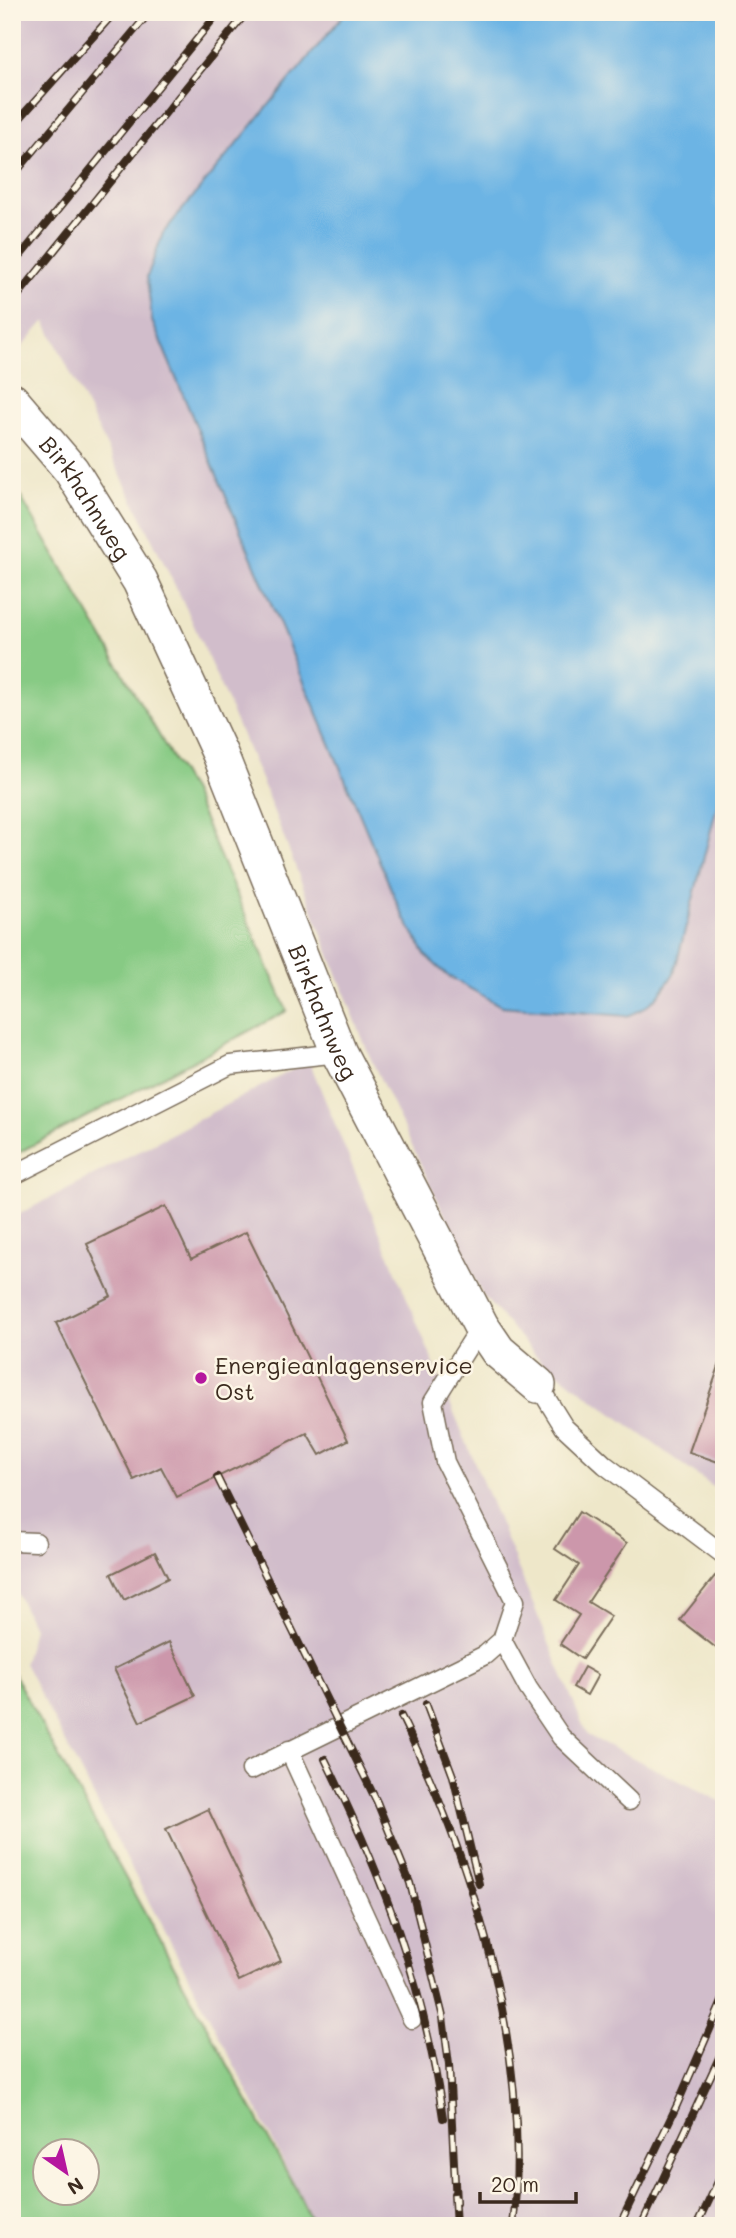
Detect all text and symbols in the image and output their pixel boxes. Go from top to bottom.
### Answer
street label: Birkhahnweg [33,429,138,565]
street label: Birkhahnweg [282,940,365,1085]
place label: Energieanlagenservice Ost [215,1350,473,1406]
marker: Energieanlagenservice Ost [193,1370,209,1386]
north arrow [32,2136,102,2206]
scale bar [480,2161,577,2205]
text: 20 m [491,2170,539,2197]
text: N [63,2172,89,2201]

